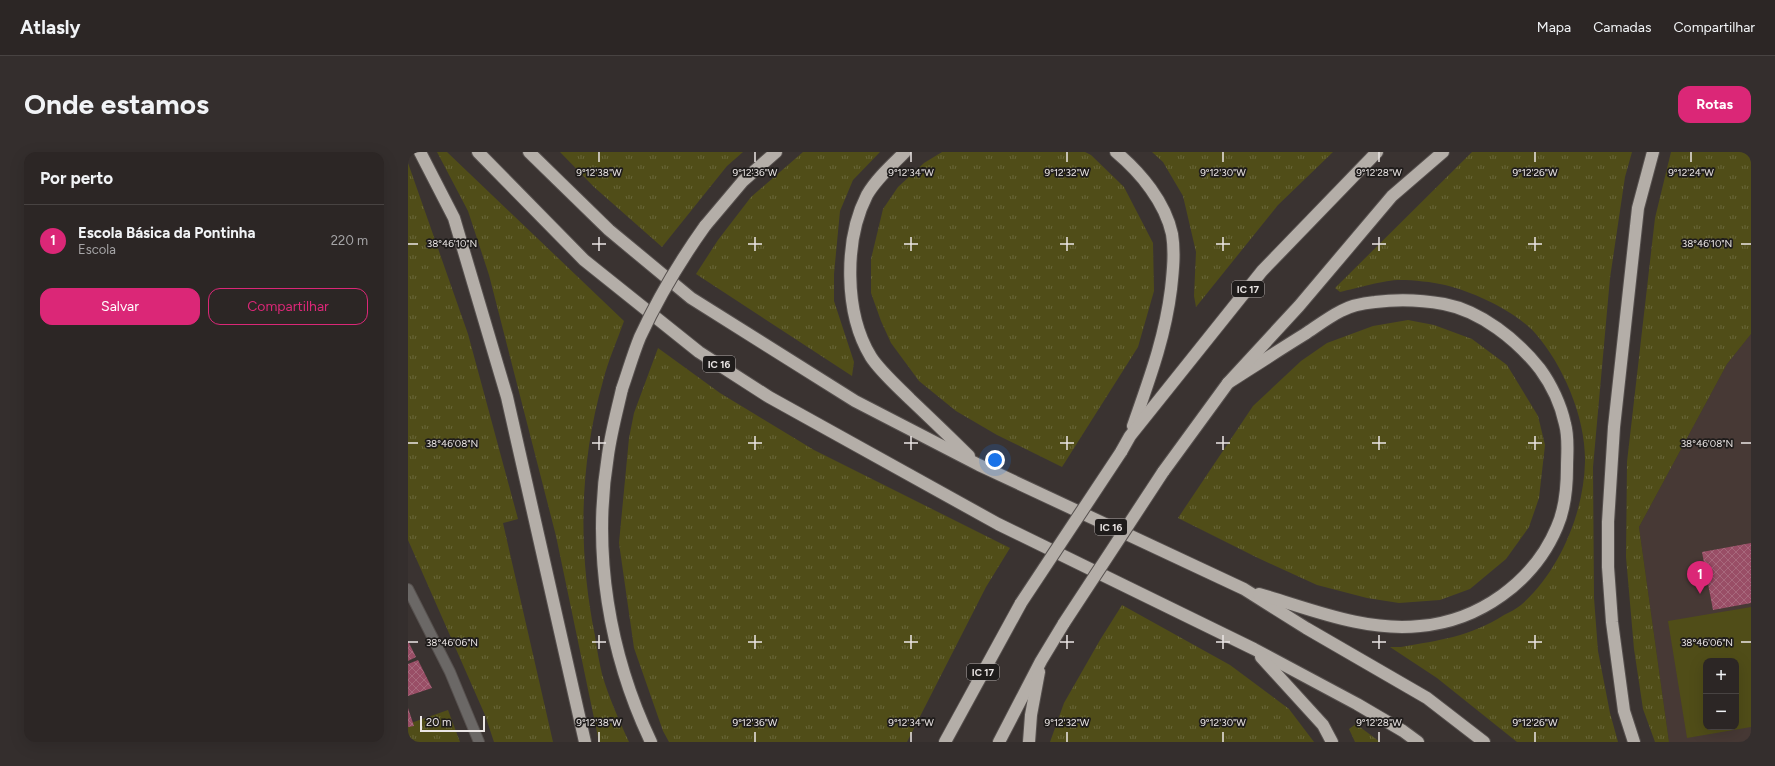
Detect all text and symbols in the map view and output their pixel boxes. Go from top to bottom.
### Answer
text: Atlasly [20,16,80,39]
text: Mapa [1537,19,1571,36]
text: Camadas [1593,19,1651,36]
text: Compartilhar [1673,19,1755,36]
button: Rotas [1678,86,1751,123]
text: Onde estamos [24,87,209,121]
text: 9°12'38"W [576,166,622,179]
text: 9°12'36"W [733,166,778,179]
text: 9°12'34"W [888,166,934,179]
text: 9°12'32"W [1045,166,1090,179]
text: 9°12'30"W [1200,166,1246,179]
text: 9°12'28"W [1356,166,1402,179]
text: 9°12'26"W [1512,166,1558,179]
text: 9°12'24"W [1668,166,1714,179]
text: Por perto [40,168,113,188]
text: Escola Básica da Pontinha [78,224,255,242]
text: 1 [50,233,56,248]
text: 220 m [331,233,368,248]
text: 38°46'10"N [427,237,477,250]
text: 38°46'10"N [1682,237,1732,250]
text: Escola [78,242,116,257]
road number: IC 17 [1232,281,1264,297]
button: Salvar [40,288,200,325]
button: Compartilhar [208,288,368,325]
road number: IC 16 [703,356,735,372]
text: 38°46'08"N [426,437,478,450]
text: 38°46'08"N [1681,437,1733,450]
your location [985,450,1005,470]
road number: IC 16 [1095,519,1127,535]
pin: 1 [1687,561,1713,594]
text: 38°46'06"N [426,636,478,649]
text: 38°46'06"N [1681,636,1733,649]
map controls [1703,658,1739,730]
button: + [1703,658,1739,694]
road number: IC 17 [967,664,999,680]
button: − [1703,694,1739,730]
scale bar [420,714,485,733]
text: 20 m [426,716,451,729]
text: 9°12'38"W [576,716,622,729]
text: 9°12'36"W [733,716,778,729]
text: 9°12'34"W [888,716,934,729]
text: 9°12'32"W [1045,716,1090,729]
text: 9°12'30"W [1200,716,1246,729]
text: 9°12'28"W [1356,716,1402,729]
text: 9°12'26"W [1512,716,1558,729]

